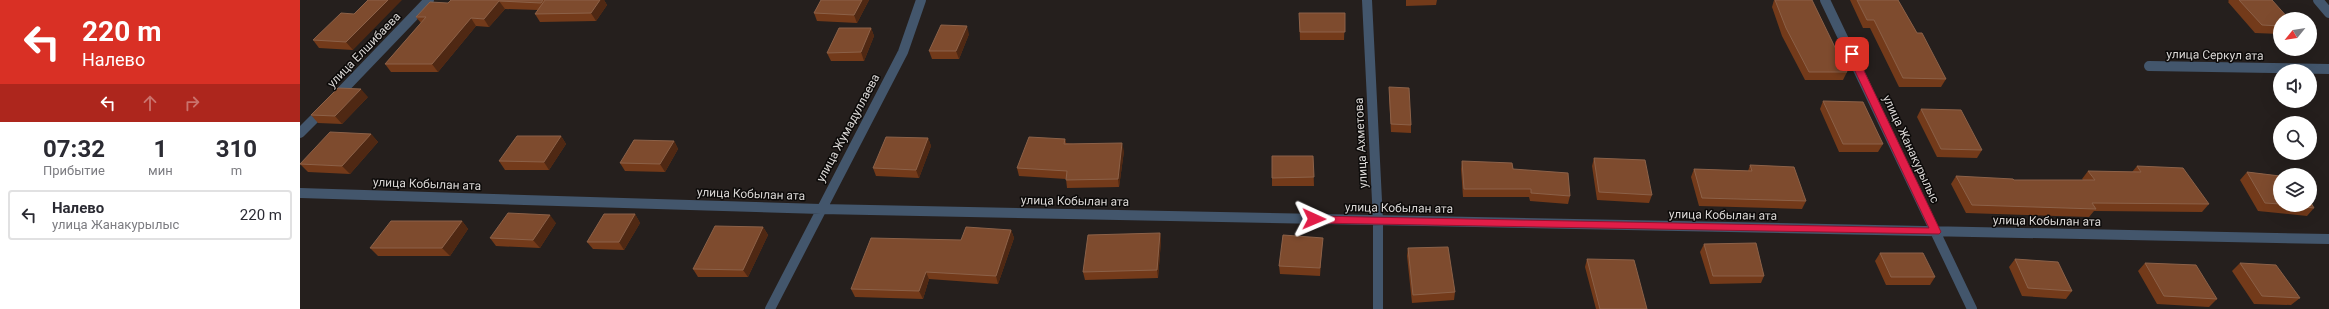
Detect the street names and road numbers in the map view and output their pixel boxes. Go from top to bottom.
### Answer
street label: улица Елшибаева [324,9,404,91]
street label: улица Серкул ата [2166,47,2264,63]
street label: улица Жумадуллаева [814,71,882,185]
street label: улица Жанакурылыс [1880,93,1942,205]
street label: улица Ахметова [1352,97,1370,189]
street label: улица Кобылан ата [373,175,481,193]
street label: улица Кобылан ата [697,185,805,203]
street label: улица Кобылан ата [1021,193,1129,209]
street label: улица Кобылан ата [1345,200,1453,216]
street label: улица Кобылан ата [1669,207,1777,223]
street label: улица Кобылан ата [1993,213,2101,229]

